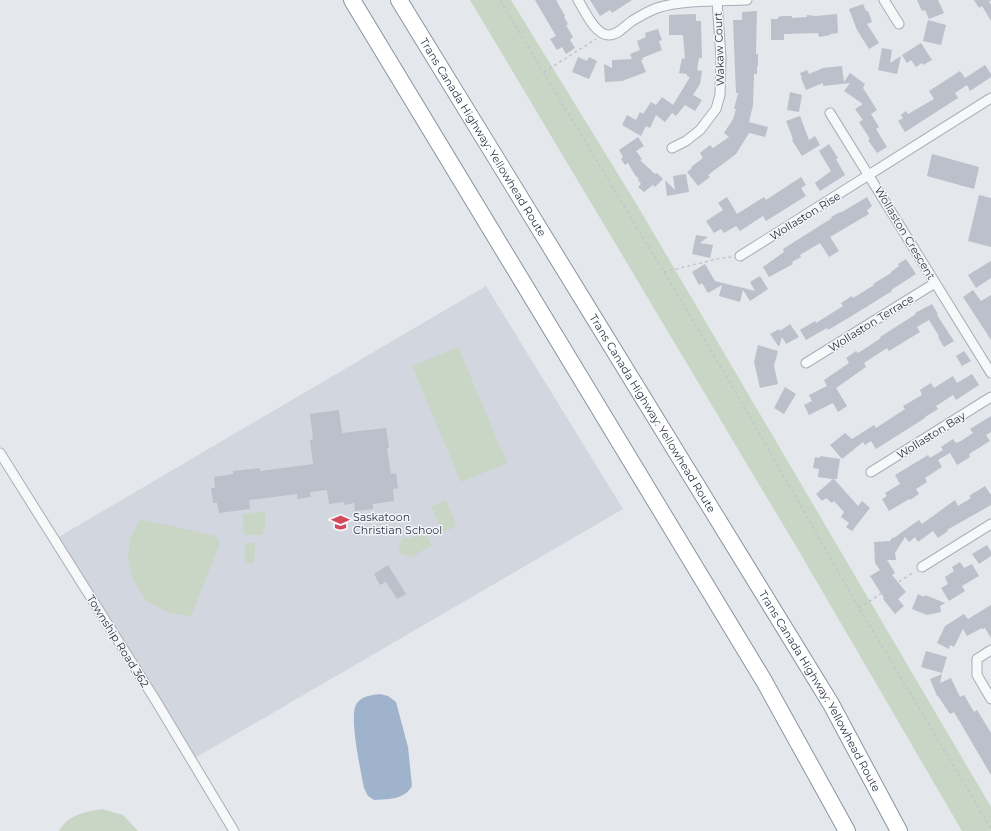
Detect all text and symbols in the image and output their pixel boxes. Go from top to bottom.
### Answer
street label: Wakaw Court [711,11,727,86]
street label: Trans Canada Highway: Yellowhead Route [417,35,550,239]
street label: Wollaston Crescent [872,184,939,283]
street label: Wollaston Rise [767,188,843,243]
street label: Wollaston Terrace [826,291,916,355]
street label: Trans Canada Highway: Yellowhead Route [586,311,719,516]
street label: Wollaston Bay [894,408,968,462]
place label: Saskatoon Christian School [353,510,442,537]
school or university icon: Saskatoon Christian School [330,513,350,533]
street label: Trans Canada Highway: Yellowhead Route [756,588,884,794]
street label: Township Road 362 [84,592,152,690]

